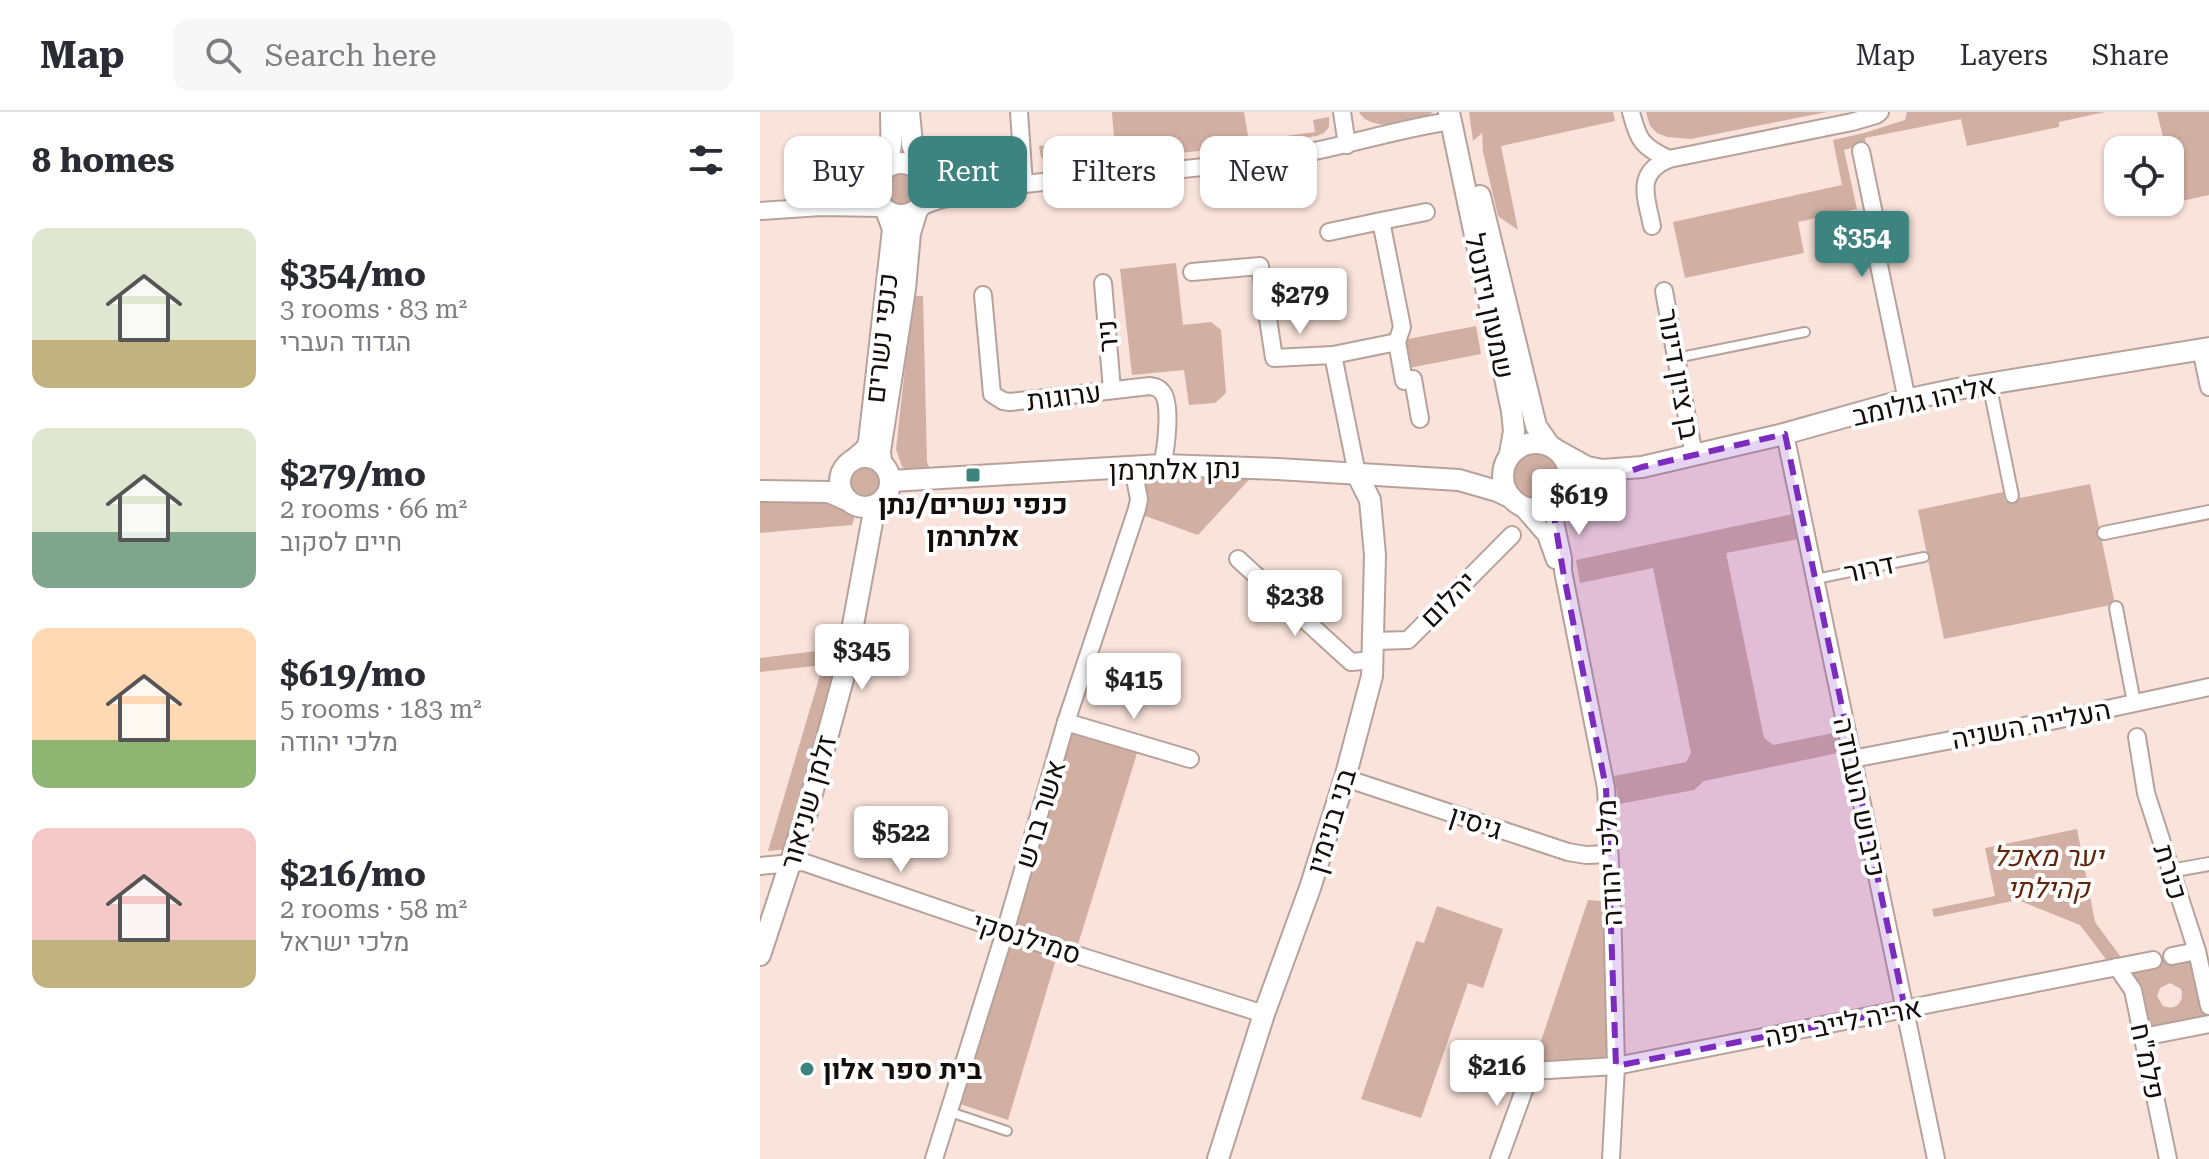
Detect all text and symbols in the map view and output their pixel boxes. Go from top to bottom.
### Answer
search box [173,19,733,91]
text: Map [40,33,125,77]
icon: search [201,33,245,77]
text: Search here [265,38,437,73]
text: Map [1856,39,1915,72]
text: Layers [1959,39,2048,72]
text: Share [2092,39,2169,72]
chip: Buy [784,136,892,208]
chip: Rent [908,136,1027,208]
chip: Filters [1043,136,1184,208]
chip: New [1200,136,1317,208]
map controls [2104,136,2184,216]
button: locate [2104,136,2184,216]
icon: filters [684,138,728,182]
text: 8 homes [32,140,175,180]
pin: $354 [1815,211,1909,279]
text: $354 [1833,222,1891,252]
street label: שמעון ויזנטל [1458,230,1521,382]
text: $354/mo [280,254,426,294]
icon: home [96,260,192,356]
pin: $279 [1253,268,1347,336]
street label: כנפי נשרים [858,271,905,405]
text: $279 [1271,279,1329,309]
text: 3 rooms · 83 m² [280,294,467,324]
street label: בן ציון דינור [1651,306,1706,442]
street label: ניר [1090,318,1125,354]
text: הגדוד העברי [280,327,411,357]
street label: אליהו גולומב [1849,368,1999,433]
street label: ערוגות [1025,376,1103,417]
street label: נתן אלתרמן [1109,452,1241,487]
text: $279/mo [280,454,426,494]
icon: home [96,460,192,556]
marker: כנפי נשרים/נתן אלתרמן [964,466,982,484]
pin: $619 [1532,469,1626,537]
text: $619 [1550,480,1608,510]
place label: כנפי נשרים/נתן אלתרמן [878,488,1068,553]
text: 2 rooms · 66 m² [280,494,467,524]
text: חיים לסקוב [280,527,402,557]
street label: דרור [1841,547,1897,590]
street label: יהלום [1414,565,1483,634]
pin: $238 [1248,570,1342,638]
text: $238 [1266,581,1324,611]
pin: $345 [815,624,909,692]
text: $345 [833,635,891,665]
pin: $415 [1087,653,1181,721]
text: $619/mo [280,654,426,694]
icon: home [96,660,192,756]
text: $415 [1105,664,1163,694]
street label: העלייה השניה [1949,693,2113,756]
text: 5 rooms · 183 m² [280,694,482,724]
street label: כיבוש העבודה [1826,714,1893,880]
text: מלכי יהודה [280,727,398,757]
street label: זלמן שניאור [774,731,843,873]
street label: אשר ברש [1008,756,1073,872]
street label: בני בנימין [1300,764,1363,878]
street label: גיסין [1445,798,1506,846]
street label: מלכי יהודה [1590,799,1629,927]
pin: $522 [854,806,948,874]
text: $522 [872,817,930,847]
park label: יער מאכל קהילתי [1993,840,2106,905]
street label: כנרת [2146,840,2195,904]
text: $216/mo [280,854,426,894]
icon: home [96,860,192,956]
text: 2 rooms · 58 m² [280,894,467,924]
street label: סמילנסקי [968,905,1085,972]
text: מלכי ישראל [280,927,410,957]
street label: אריה לייב יפה [1762,991,1924,1054]
street label: פלמ"ח [2123,1020,2172,1102]
pin: $216 [1450,1040,1544,1108]
text: $216 [1468,1051,1526,1081]
place label: בית ספר אלון [823,1053,982,1086]
marker: בית ספר אלון [798,1060,816,1078]

